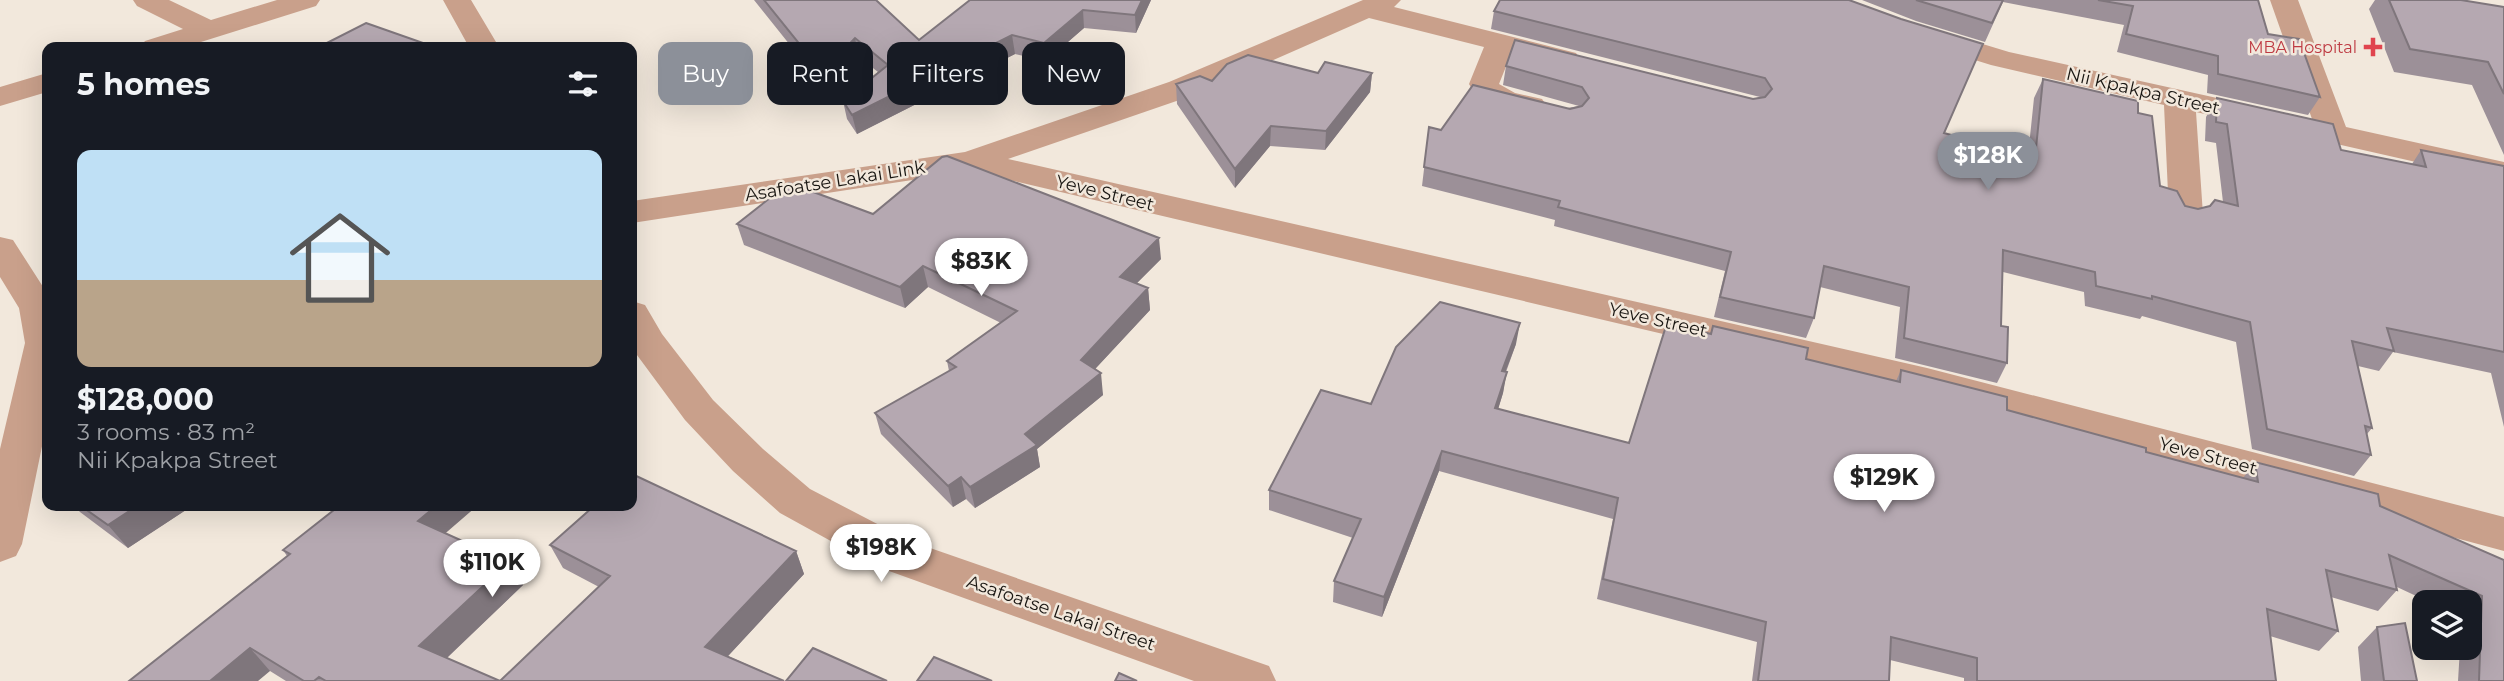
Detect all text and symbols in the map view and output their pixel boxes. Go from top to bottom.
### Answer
marker: MBA Hospital [2363,37,2383,57]
place label: MBA Hospital [2248,38,2357,57]
chip: Buy [658,42,753,105]
chip: Rent [767,42,873,105]
chip: Filters [887,42,1008,105]
chip: New [1022,42,1125,105]
street label: Nii Kpakpa Street [2064,63,2222,119]
icon: filters [564,65,602,103]
text: 5 homes [77,66,210,103]
pin: $128K [1939,132,2037,192]
text: $128K [1953,141,2023,169]
street label: Asafoatse Lakai Link [743,156,927,206]
street label: Yeve Street [1054,170,1156,216]
icon: home [277,195,403,321]
pin: $83K [940,238,1022,298]
text: $83K [951,247,1011,275]
street label: Yeve Street [1607,298,1709,342]
text: $128,000 [77,381,214,418]
text: 3 rooms · 83 m² [77,418,255,446]
street label: Yeve Street [2157,432,2259,480]
text: Nii Kpakpa Street [77,446,278,474]
pin: $129K [1835,454,1933,514]
text: $129K [1850,463,1918,491]
pin: $198K [832,524,930,584]
text: $198K [846,533,916,561]
pin: $110K [443,540,541,599]
text: $110K [459,548,525,576]
street label: Asafoatse Lakai Street [964,570,1158,656]
map controls [2412,590,2482,660]
button: layers [2412,590,2482,660]

